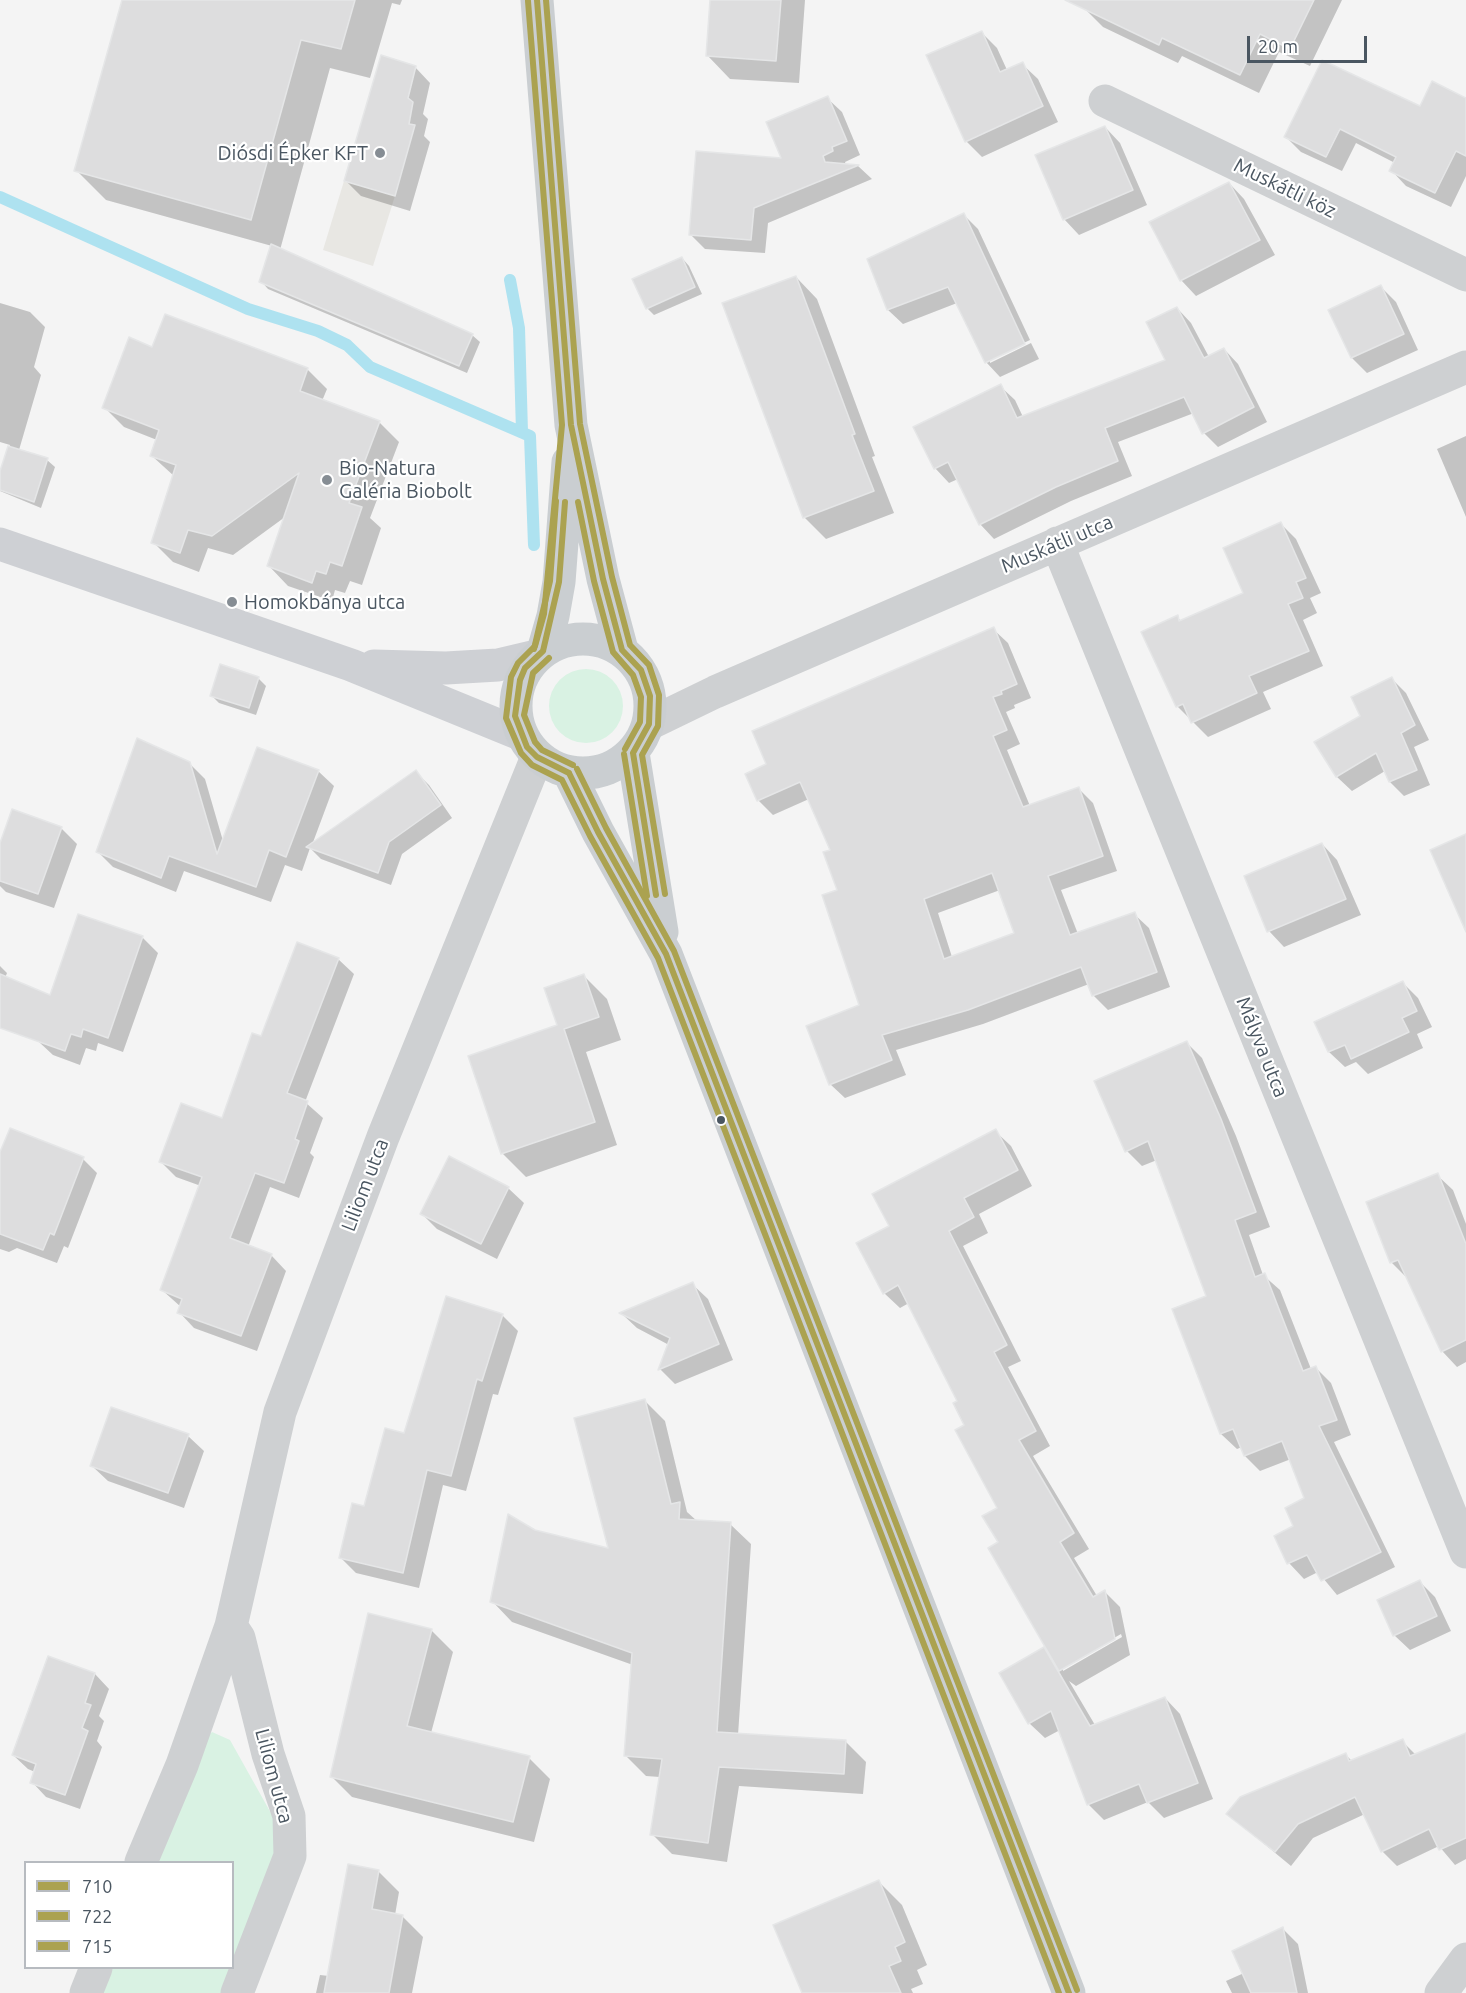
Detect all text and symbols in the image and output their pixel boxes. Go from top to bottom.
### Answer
scale bar [1250,24,1370,62]
text: 20 m [1258,36,1298,56]
place label: Diósdi Épker KFT [218,141,368,165]
marker: Diósdi Épker KFT [373,146,387,160]
street label: Muskátli köz [1230,153,1340,223]
place label: Bio-Natura Galéria Biobolt [339,456,472,503]
marker: Bio-Natura Galéria Biobolt [320,473,334,487]
street label: Muskátli utca [997,510,1117,578]
place label: Homokbánya utca [244,590,405,614]
marker: Homokbánya utca [225,595,239,609]
street label: Mályva utca [1231,993,1293,1101]
unlabelled marker [715,1114,727,1126]
street label: Liliom utca [336,1135,394,1235]
street label: Liliom utca [250,1726,298,1826]
legend [24,1861,234,1969]
text: 710 [82,1876,112,1896]
text: 722 [82,1906,112,1926]
text: 715 [82,1936,112,1956]

